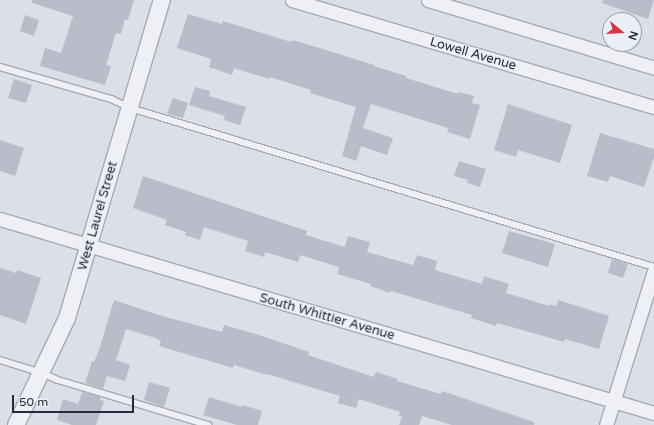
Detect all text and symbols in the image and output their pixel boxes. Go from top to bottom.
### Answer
north arrow [602,12,642,52]
text: N [625,29,640,42]
street label: Lowell Avenue [428,34,518,74]
street label: West Laurel Street [75,160,121,272]
street label: South Whittier Avenue [258,290,396,344]
scale bar [14,387,136,413]
text: 50 m [19,395,48,409]

